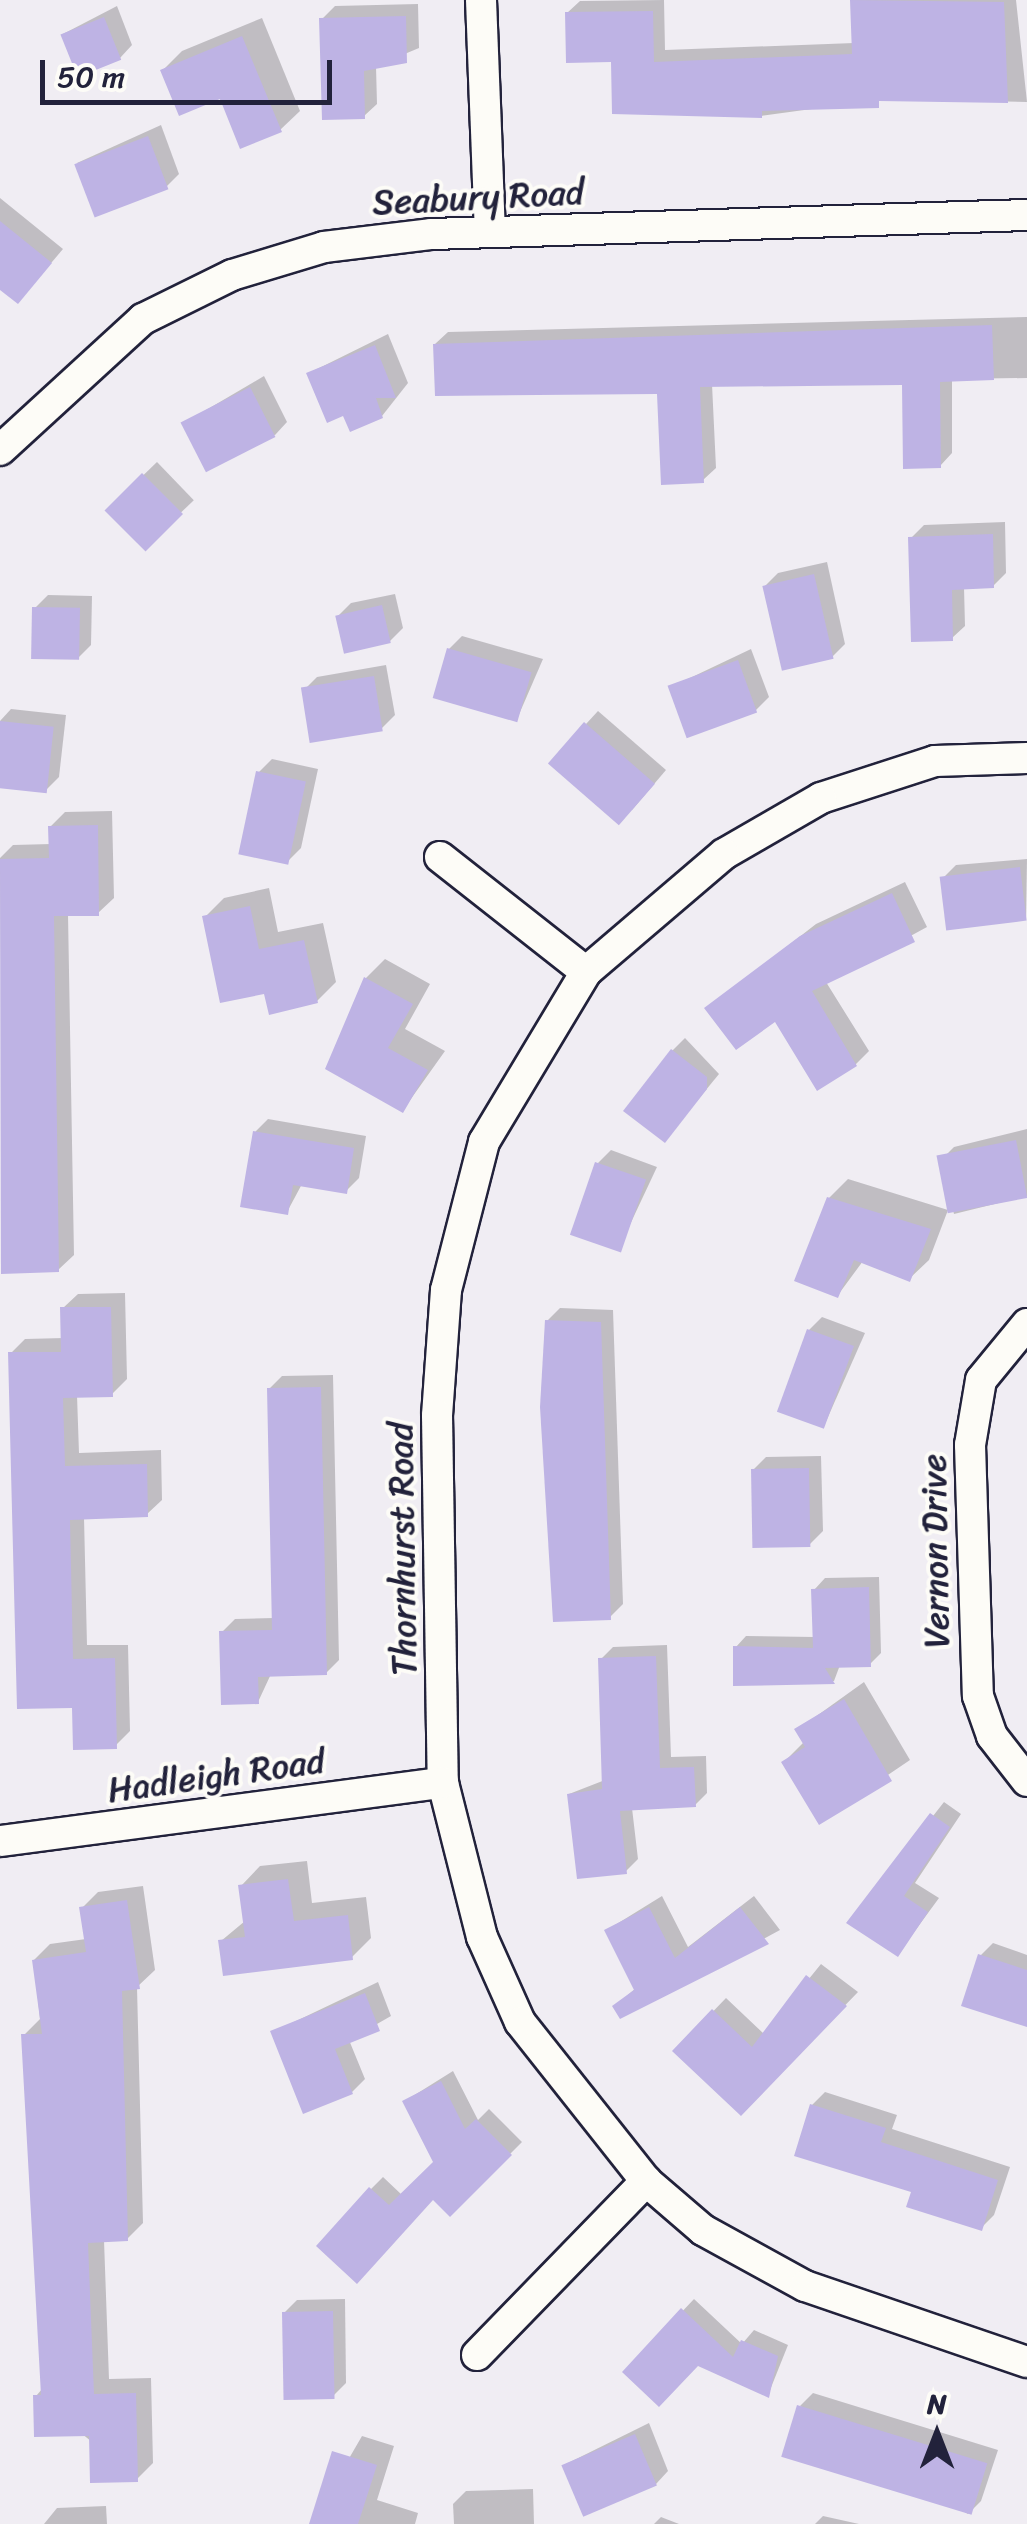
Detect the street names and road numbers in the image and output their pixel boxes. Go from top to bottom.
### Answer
street label: Seabury Road [371,170,585,224]
street label: Thornhurst Road [379,1422,425,1676]
street label: Vernon Drive [912,1454,958,1648]
street label: Hadleigh Road [105,1739,327,1811]

